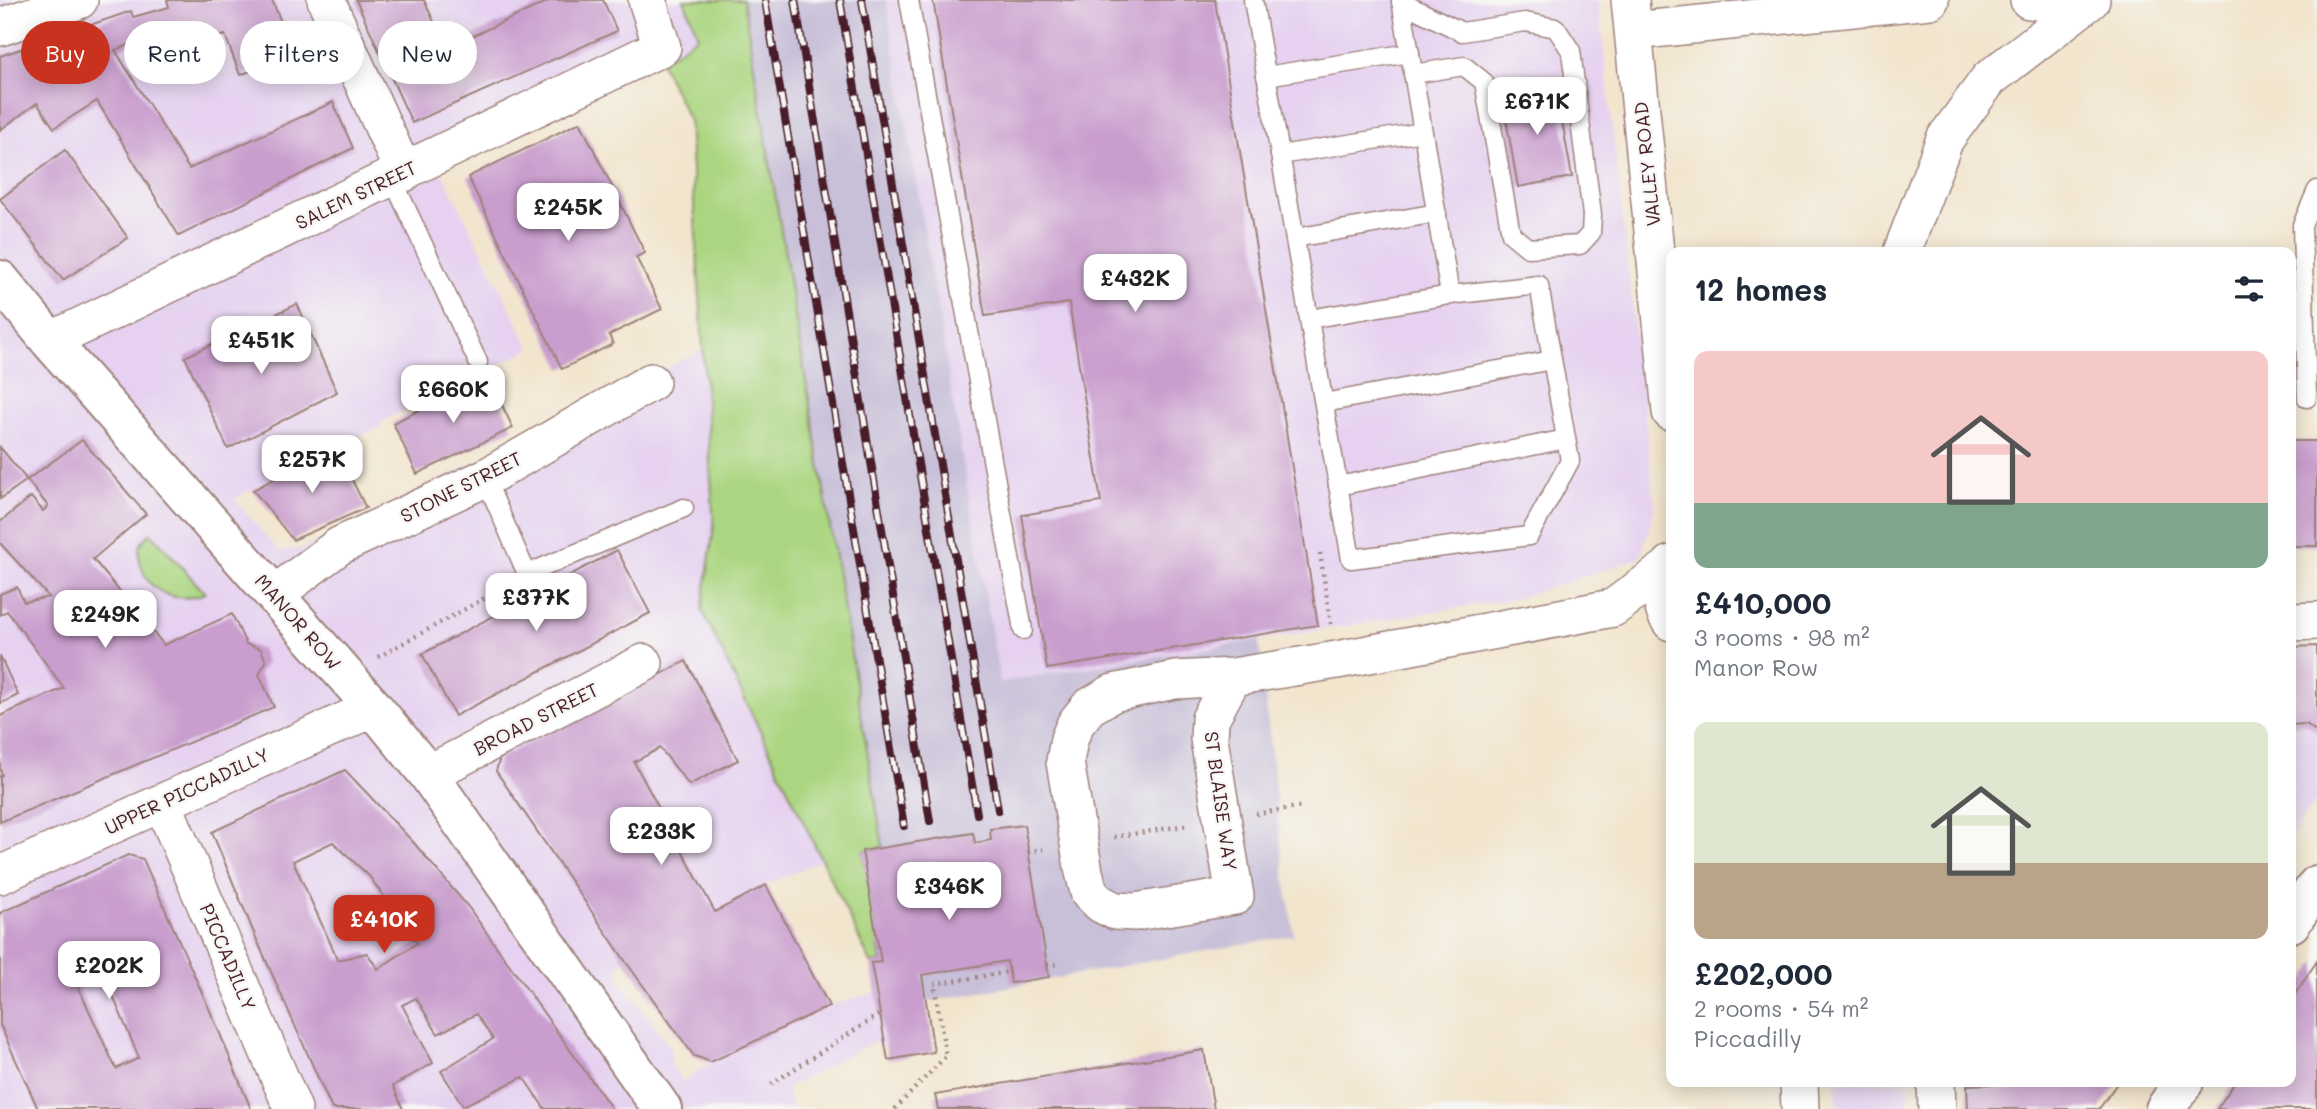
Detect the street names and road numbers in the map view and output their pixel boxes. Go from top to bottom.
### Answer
street label: VALLEY ROAD [1628,100,1665,228]
street label: SALEM STREET [291,154,420,235]
street label: STONE STREET [396,445,526,528]
street label: MANOR ROW [250,568,347,675]
street label: BROAD STREET [469,676,603,761]
street label: ST BLAISE WAY [1199,730,1244,872]
street label: UPPER PICCADILLY [100,741,273,840]
street label: PICCADILLY [195,899,262,1014]

